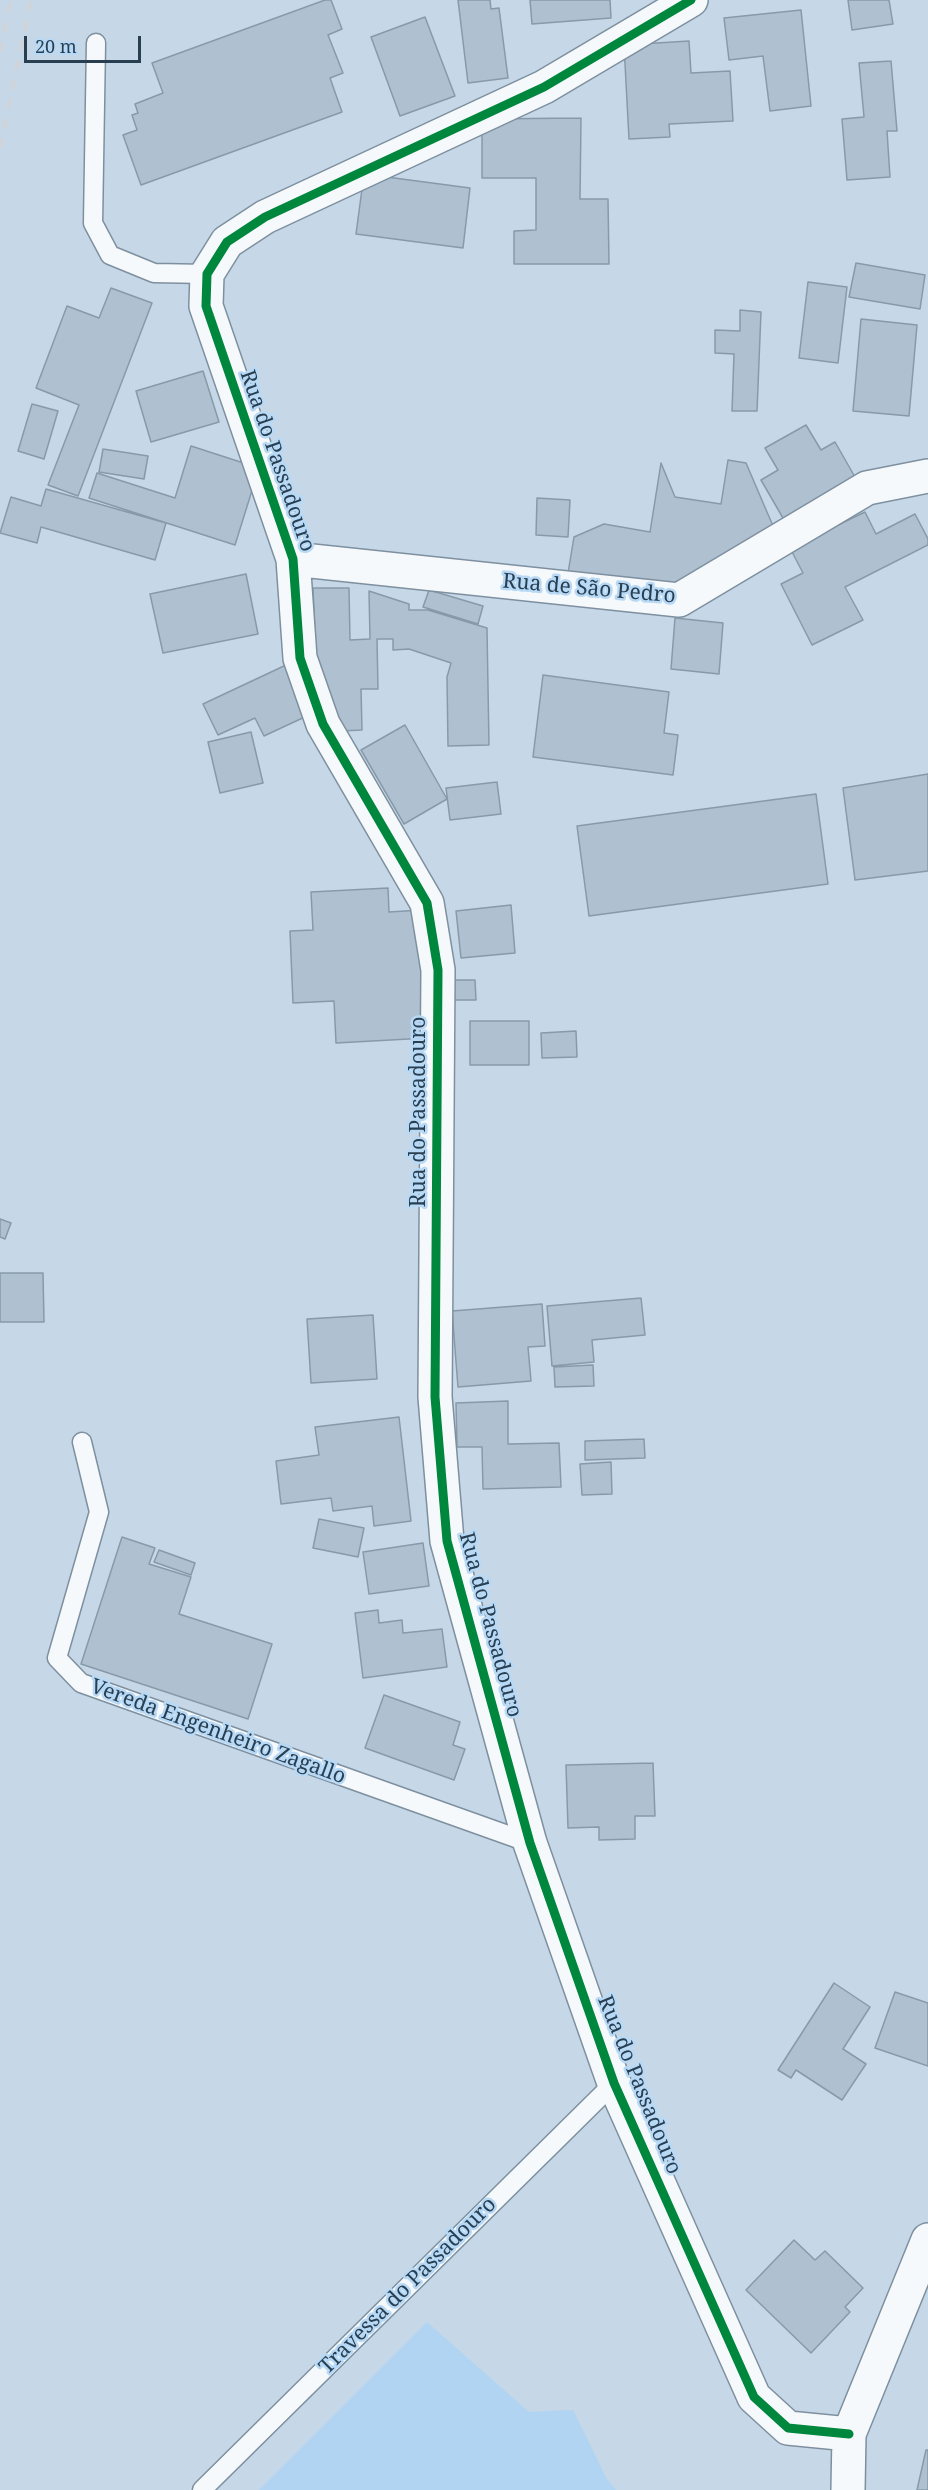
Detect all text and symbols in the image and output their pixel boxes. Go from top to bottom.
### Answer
scale bar [27,24,144,62]
text: 20 m [35,34,77,58]
street label: Rua do Passadouro [234,367,320,555]
street label: Rua de São Pedro [501,569,677,609]
street label: Rua do Passadouro [406,1017,432,1207]
street label: Rua do Passadouro [453,1530,527,1720]
street label: Vereda Engenheiro Zagallo [87,1674,349,1790]
street label: Rua do Passadouro [592,1992,686,2178]
street label: Travessa do Passadouro [314,2192,502,2380]

